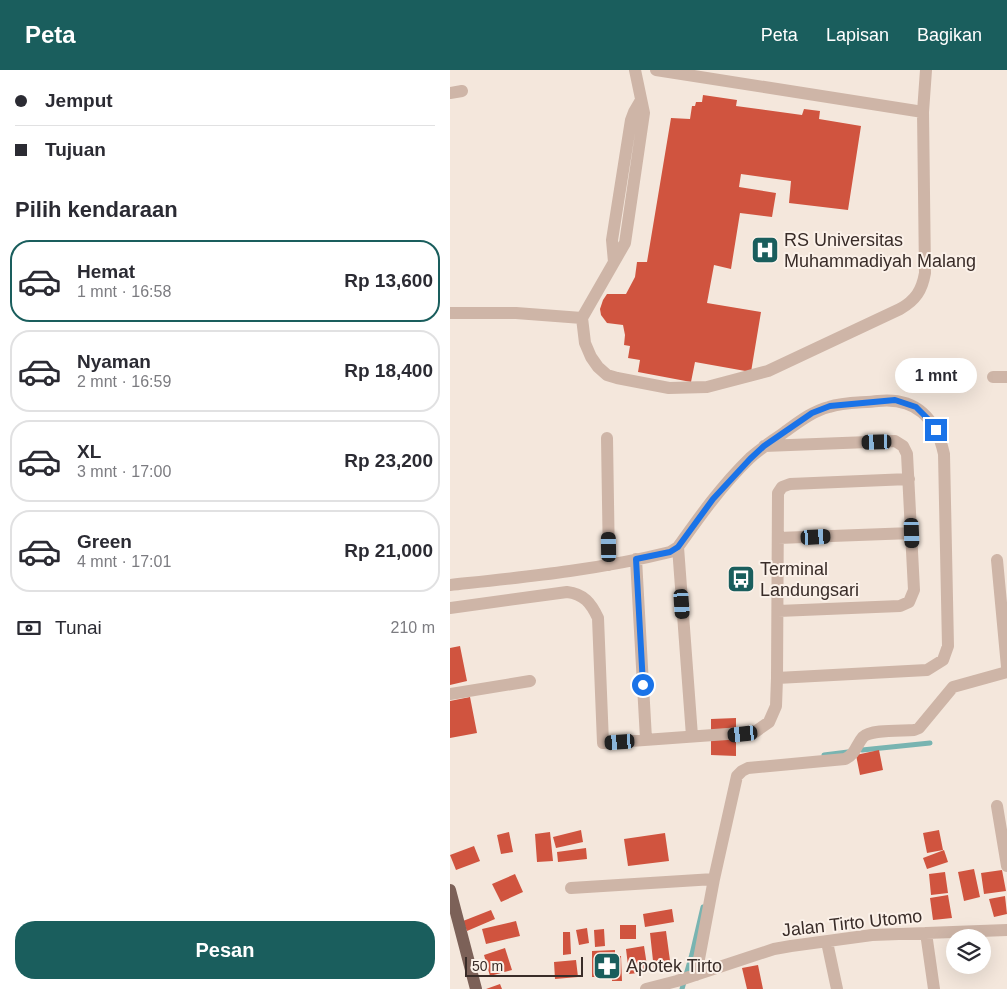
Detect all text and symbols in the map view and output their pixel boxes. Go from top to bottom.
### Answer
text: Peta [25,21,76,48]
text: Peta [761,25,798,45]
text: Lapisan [826,25,889,45]
text: Bagikan [917,25,982,45]
text: Jemput [45,90,113,111]
text: Tujuan [45,139,106,160]
text: Pilih kendaraan [15,197,178,222]
place label: RS Universitas Muhammadiyah Malang [784,230,976,271]
hospital icon: RS Universitas Muhammadiyah Malang [750,235,780,265]
icon: car [17,259,62,304]
text: Hemat [77,261,135,282]
text: Rp 13,600 [344,270,433,291]
text: 1 mnt · 16:58 [77,283,171,300]
icon: car [17,349,62,394]
text: Nyaman [77,351,151,372]
callout: 1 mnt [895,358,977,392]
text: Rp 18,400 [344,360,433,381]
text: 1 mnt [915,367,957,384]
text: 2 mnt · 16:59 [77,373,171,390]
route end [925,419,947,441]
car [861,434,892,450]
icon: car [17,439,62,484]
text: XL [77,441,101,462]
text: Rp 23,200 [344,450,433,471]
text: 3 mnt · 17:00 [77,463,171,480]
car [903,518,920,548]
icon: car [17,529,62,574]
car [800,529,831,545]
text: Green [77,531,132,552]
car [601,532,616,562]
text: Rp 21,000 [344,540,433,561]
text: 4 mnt · 17:01 [77,553,171,570]
place label: Terminal Landungsari [760,559,859,600]
bus stop icon: Terminal Landungsari [726,564,756,594]
car [673,589,690,619]
icon: cash [15,614,43,642]
text: Tunai [55,617,102,638]
text: 210 m [391,619,435,636]
route start [632,674,654,696]
car [727,725,758,743]
car [604,733,635,751]
street label: Jalan Tirto Utomo [781,906,923,940]
button: Pesan [15,921,435,979]
map controls [946,929,991,974]
button: layers [946,929,991,974]
pharmacy icon: Apotek Tirto [592,951,622,981]
scale bar [465,954,582,977]
place label: Apotek Tirto [626,956,722,976]
text: 50 m [472,958,503,974]

